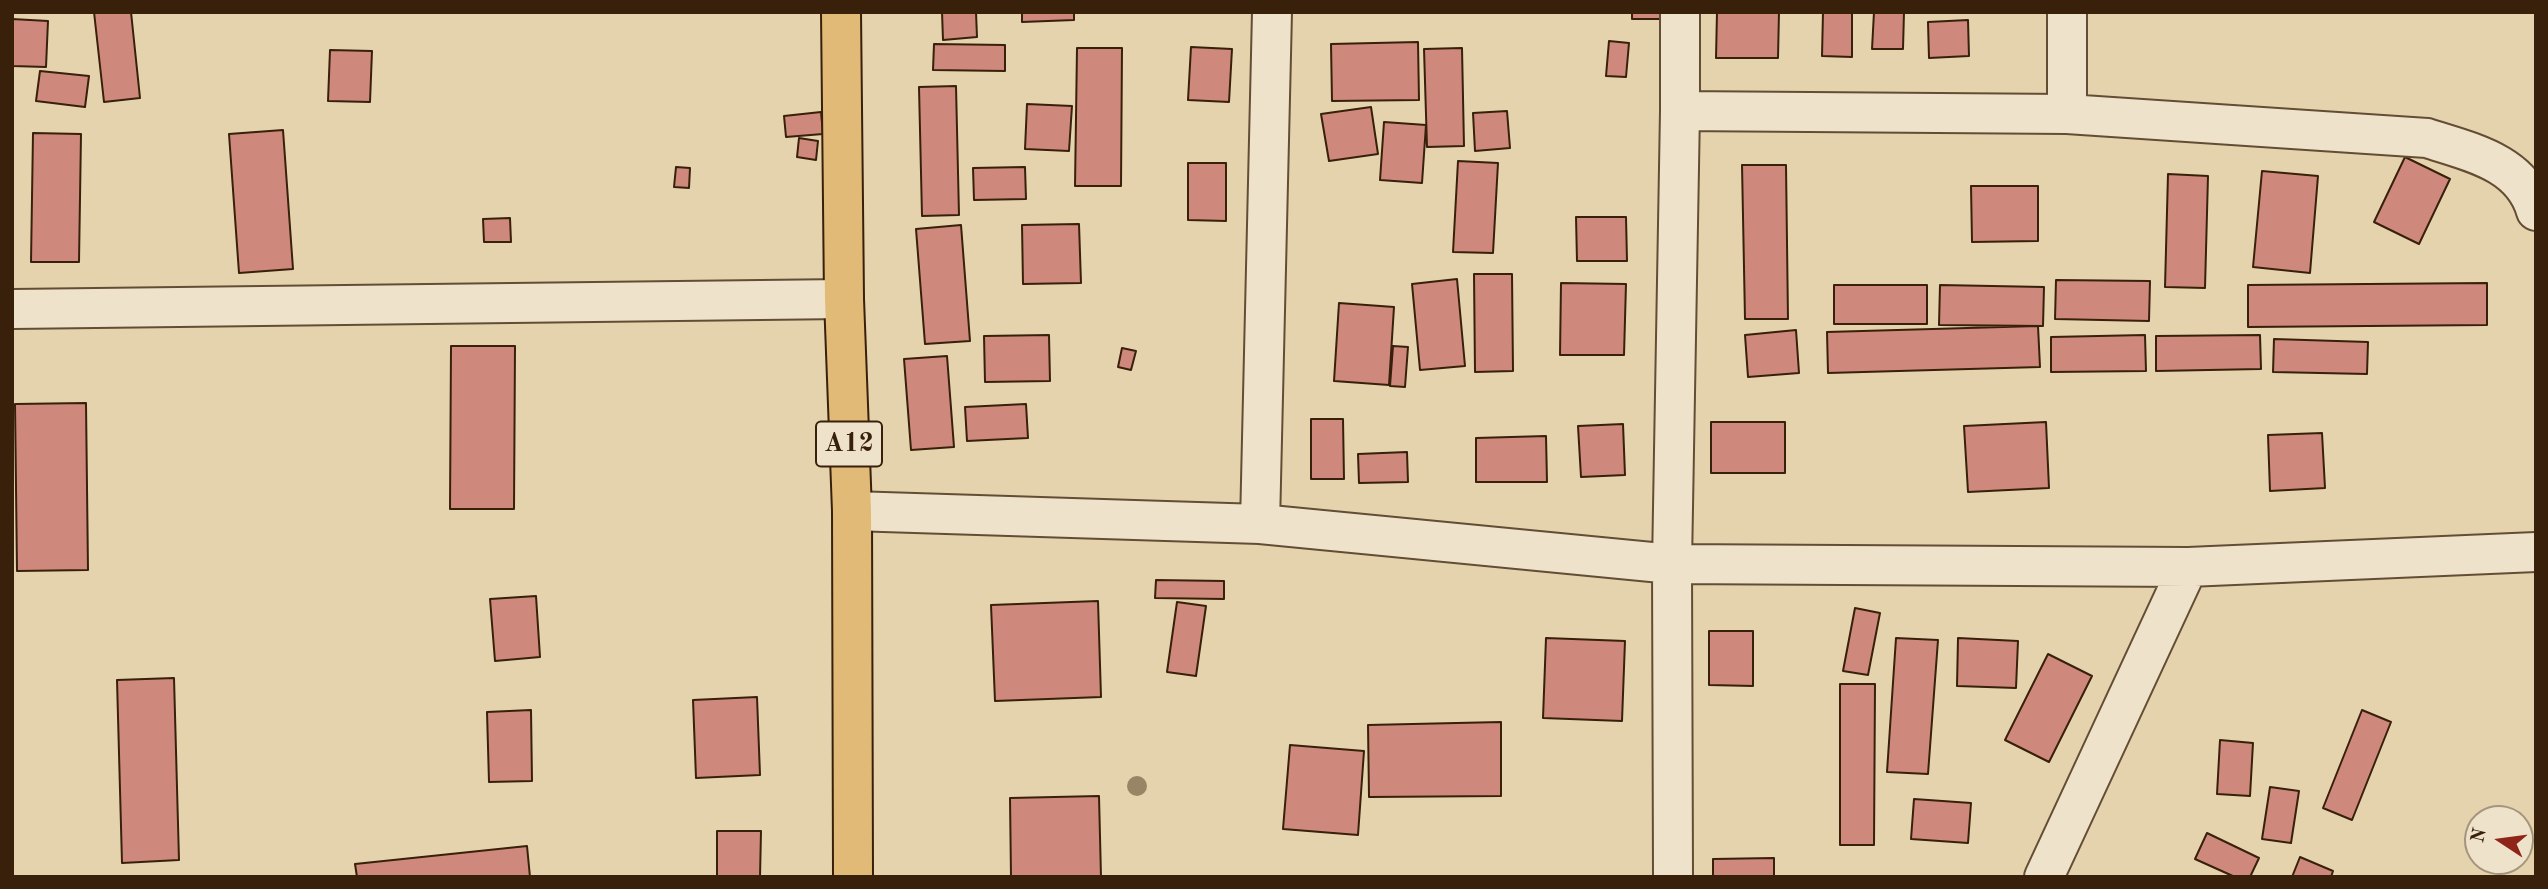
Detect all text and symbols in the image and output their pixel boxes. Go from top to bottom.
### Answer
road number: A12 [816,422,882,466]
north arrow [2464,805,2534,875]
text: N [2469,826,2491,845]

